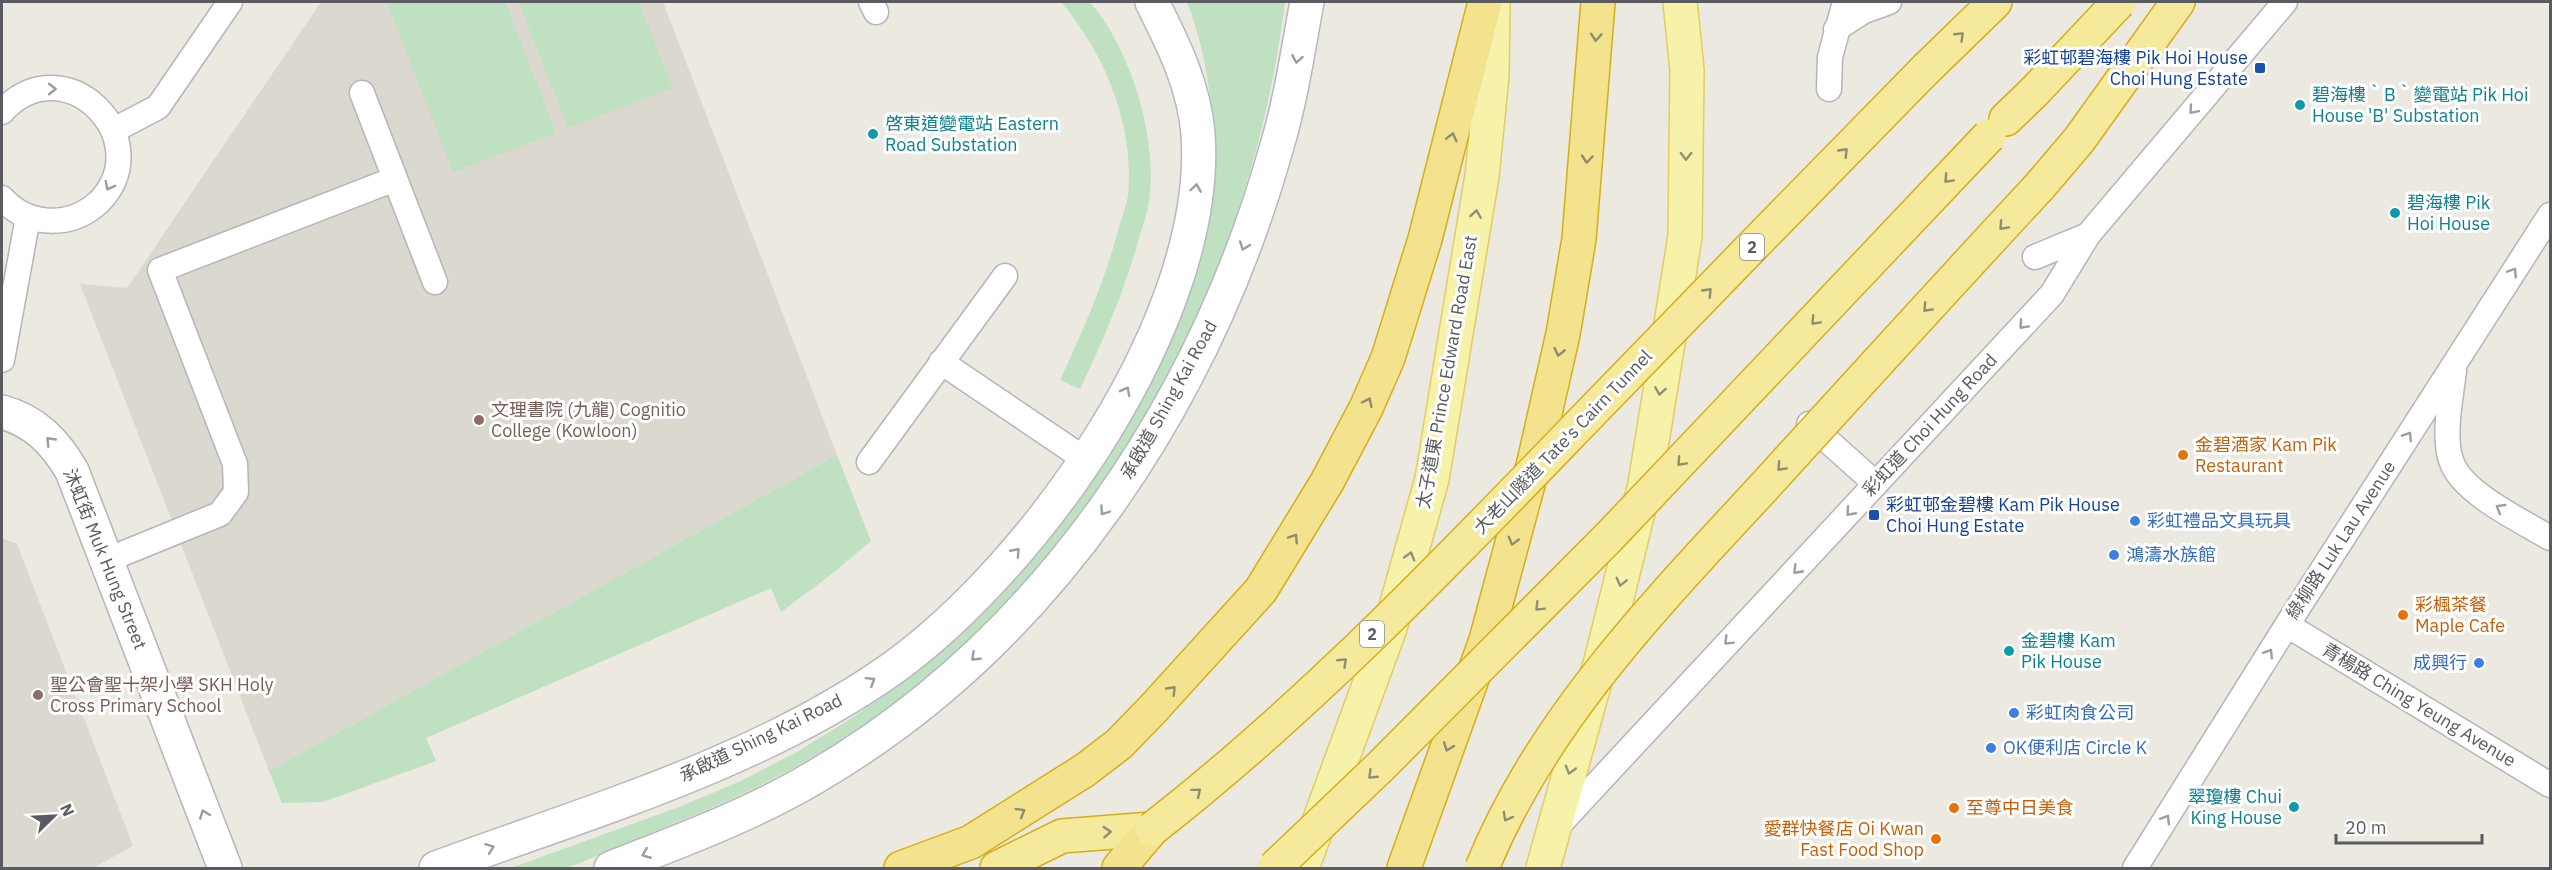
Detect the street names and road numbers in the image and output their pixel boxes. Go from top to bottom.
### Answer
street label: 太子道東 Prince Edward Road East [1411,233,1482,510]
road number: 2 [1740,234,1764,260]
street label: 承啟道 Shing Kai Road [1115,316,1222,483]
street label: 大老山隧道 Tate's Cairn Tunnel [1468,345,1657,539]
street label: 彩虹道 Choi Hung Road [1858,349,2002,501]
street label: 綠柳路 Luk Lau Avenue [2281,456,2400,623]
street label: 沐虹街 Muk Hung Street [59,465,152,653]
road number: 2 [1360,621,1384,647]
street label: 青楊路 Ching Yeung Avenue [2318,638,2520,772]
street label: 承啟道 Shing Kai Road [676,688,846,787]

